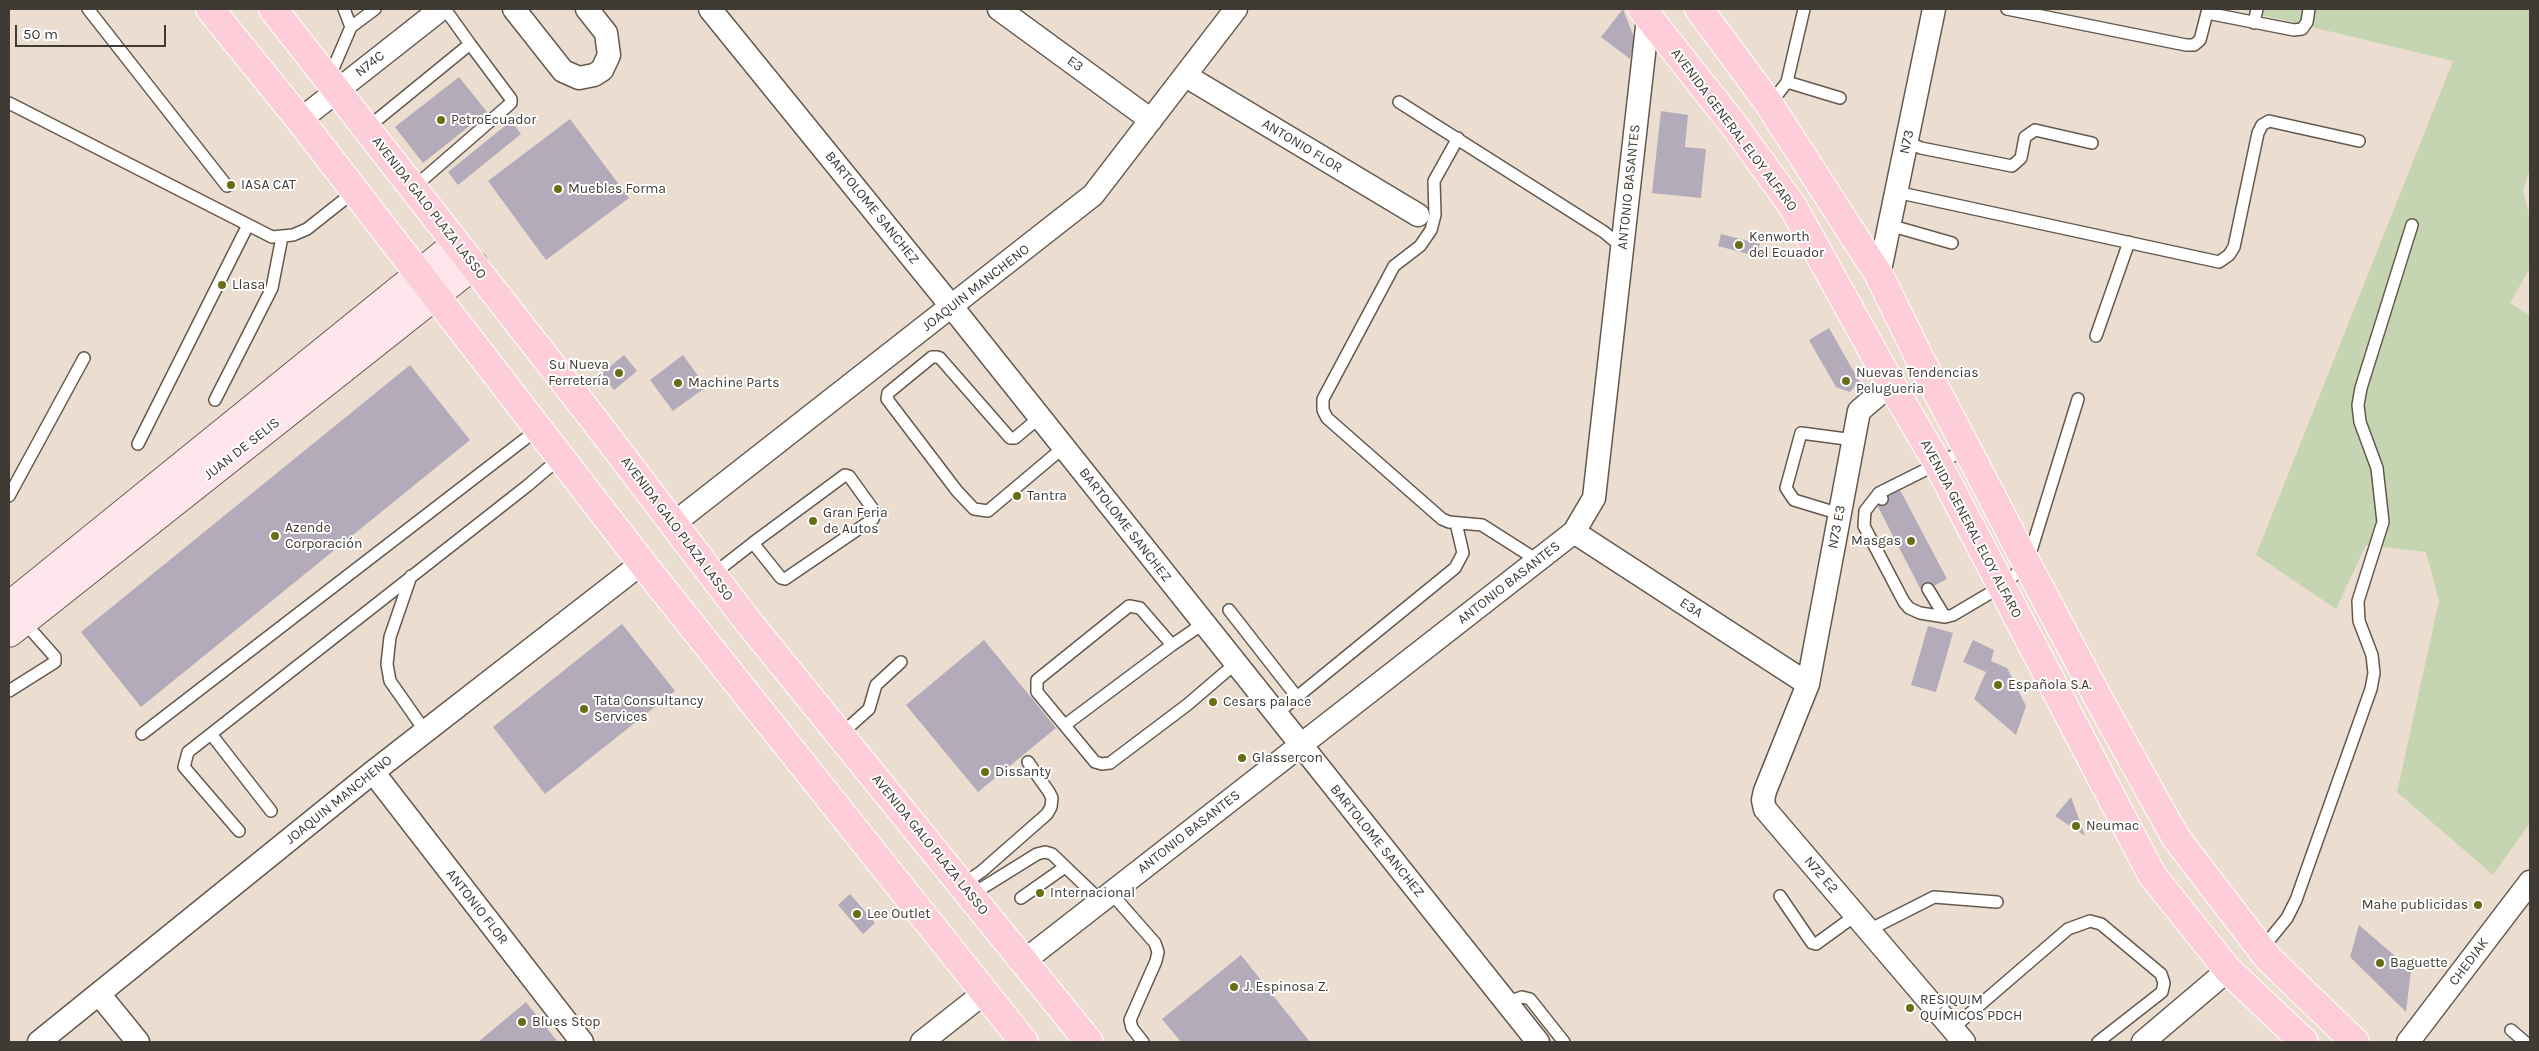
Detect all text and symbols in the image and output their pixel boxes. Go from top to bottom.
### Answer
scale bar [18,15,169,47]
text: 50 m [23,25,58,43]
street label: AVENIDA GENERAL ELOY ALFARO [1667,45,1801,215]
street label: N74C [352,47,388,81]
street label: E3 [1064,52,1086,76]
place label: PetroEcuador [451,112,536,128]
marker: PetroEcuador [435,114,447,126]
street label: ANTONIO FLOR [1259,115,1345,177]
street label: ANTONIO BASANTES [1614,124,1644,250]
street label: N73 [1896,128,1918,156]
street label: AVENIDA GALO PLAZA LASSO [368,133,490,283]
street label: BARTOLOME SANCHEZ [821,148,923,268]
place label: IASA CAT [241,177,296,193]
marker: IASA CAT [225,179,237,191]
place label: Muebles Forma [568,181,666,197]
marker: Muebles Forma [552,183,564,195]
place label: Kenworth del Ecuador [1749,229,1824,262]
marker: Kenworth del Ecuador [1733,239,1745,251]
street label: JOAQUIN MANCHENO [919,241,1033,335]
place label: Llasa [232,277,265,293]
marker: Llasa [216,279,228,291]
place label: Su Nueva Ferretería [548,357,609,390]
place label: Nuevas Tendencias Pelugueria [1856,365,1979,398]
marker: Su Nueva Ferretería [613,367,625,379]
place label: Machine Parts [688,375,780,391]
marker: Nuevas Tendencias Pelugueria [1840,375,1852,387]
marker: Machine Parts [672,377,684,389]
street label: JUAN DE SELIS [201,414,283,484]
street label: AVENIDA GENERAL ELOY ALFARO [1917,437,2025,621]
street label: AVENIDA GALO PLAZA LASSO [617,454,737,604]
street label: BARTOLOME SANCHEZ [1075,465,1175,585]
place label: Tantra [1027,488,1067,504]
marker: Tantra [1011,490,1023,502]
street label: N73 E3 [1825,504,1849,550]
place label: Gran Feria de Autos [823,505,888,538]
marker: Gran Feria de Autos [807,515,819,527]
place label: Azende Corporación [285,520,362,552]
marker: Azende Corporación [269,530,281,542]
place label: Masgas [1851,533,1901,549]
marker: Masgas [1905,535,1917,547]
street label: ANTONIO BASANTES [1454,538,1564,628]
street label: E3A [1676,594,1706,622]
place label: Española S.A. [2008,677,2092,693]
marker: Española S.A. [1992,679,2004,691]
place label: Tata Consultancy Services [594,693,703,726]
place label: Cesars palace [1223,694,1312,710]
marker: Cesars palace [1207,696,1219,708]
marker: Tata Consultancy Services [578,703,590,715]
place label: Glassercon [1252,750,1323,766]
street label: JOAQUIN MANCHENO [283,752,395,848]
marker: Glassercon [1236,752,1248,764]
place label: Dissanty [995,764,1051,780]
marker: Dissanty [979,766,991,778]
street label: AVENIDA GALO PLAZA LASSO [868,771,992,919]
street label: BARTOLOME SANCHEZ [1326,781,1428,901]
street label: ANTONIO BASANTES [1134,787,1244,877]
place label: Neumac [2086,818,2139,834]
marker: Neumac [2070,820,2082,832]
street label: N72 E2 [1800,853,1842,897]
street label: ANTONIO FLOR [442,866,512,948]
place label: Internacional [1050,885,1135,901]
marker: Internacional [1034,887,1046,899]
place label: Mahe publicidas [2362,897,2468,913]
marker: Mahe publicidas [2472,899,2484,911]
place label: Lee Outlet [867,906,930,922]
marker: Lee Outlet [851,908,863,920]
street label: CHEDIAK [2446,935,2492,989]
place label: Baguette [2390,955,2448,971]
marker: Baguette [2374,957,2386,969]
place label: J. Espinosa Z. [1244,979,1328,995]
marker: J. Espinosa Z. [1228,981,1240,993]
place label: RESIQUIM QUÍMICOS PDCH [1920,992,2022,1024]
marker: RESIQUIM QUÍMICOS PDCH [1904,1002,1916,1014]
place label: Blues Stop [532,1014,601,1030]
marker: Blues Stop [516,1016,528,1028]

